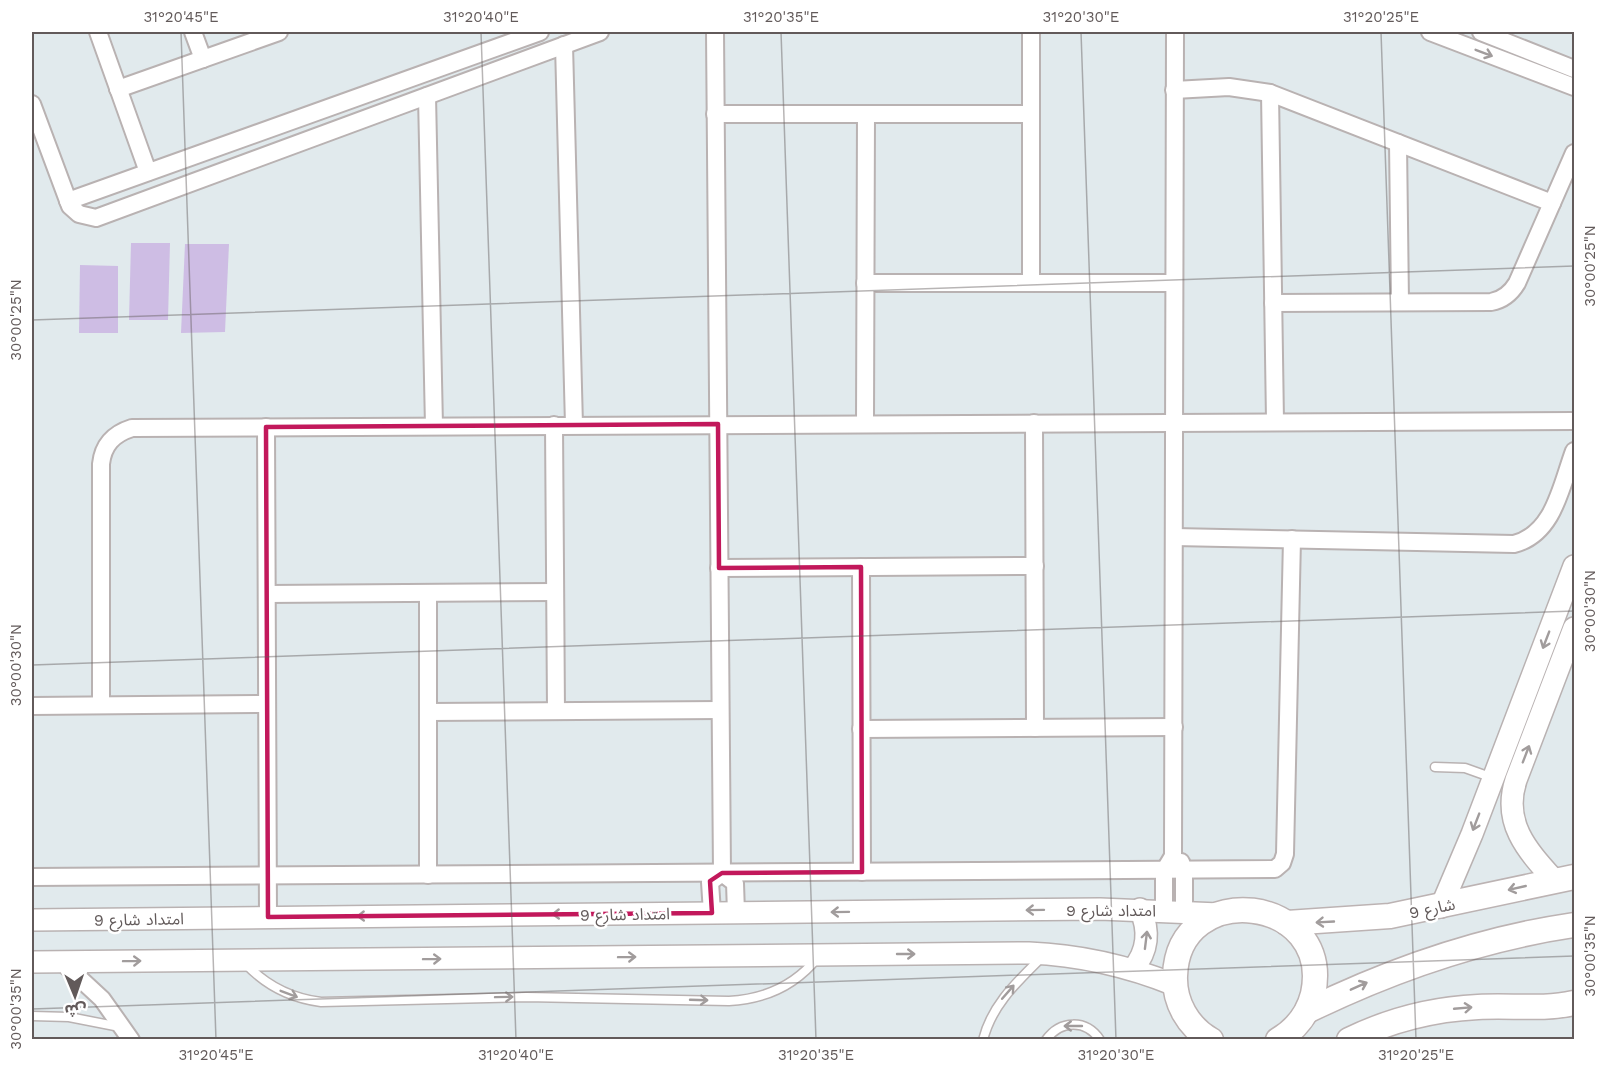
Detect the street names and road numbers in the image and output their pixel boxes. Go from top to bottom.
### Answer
street label: شارع 9 [1407,894,1457,926]
street label: امتداد شارع 9 [1066,901,1156,923]
street label: امتداد شارع 9 [580,904,670,928]
street label: امتداد شارع 9 [94,909,184,933]

